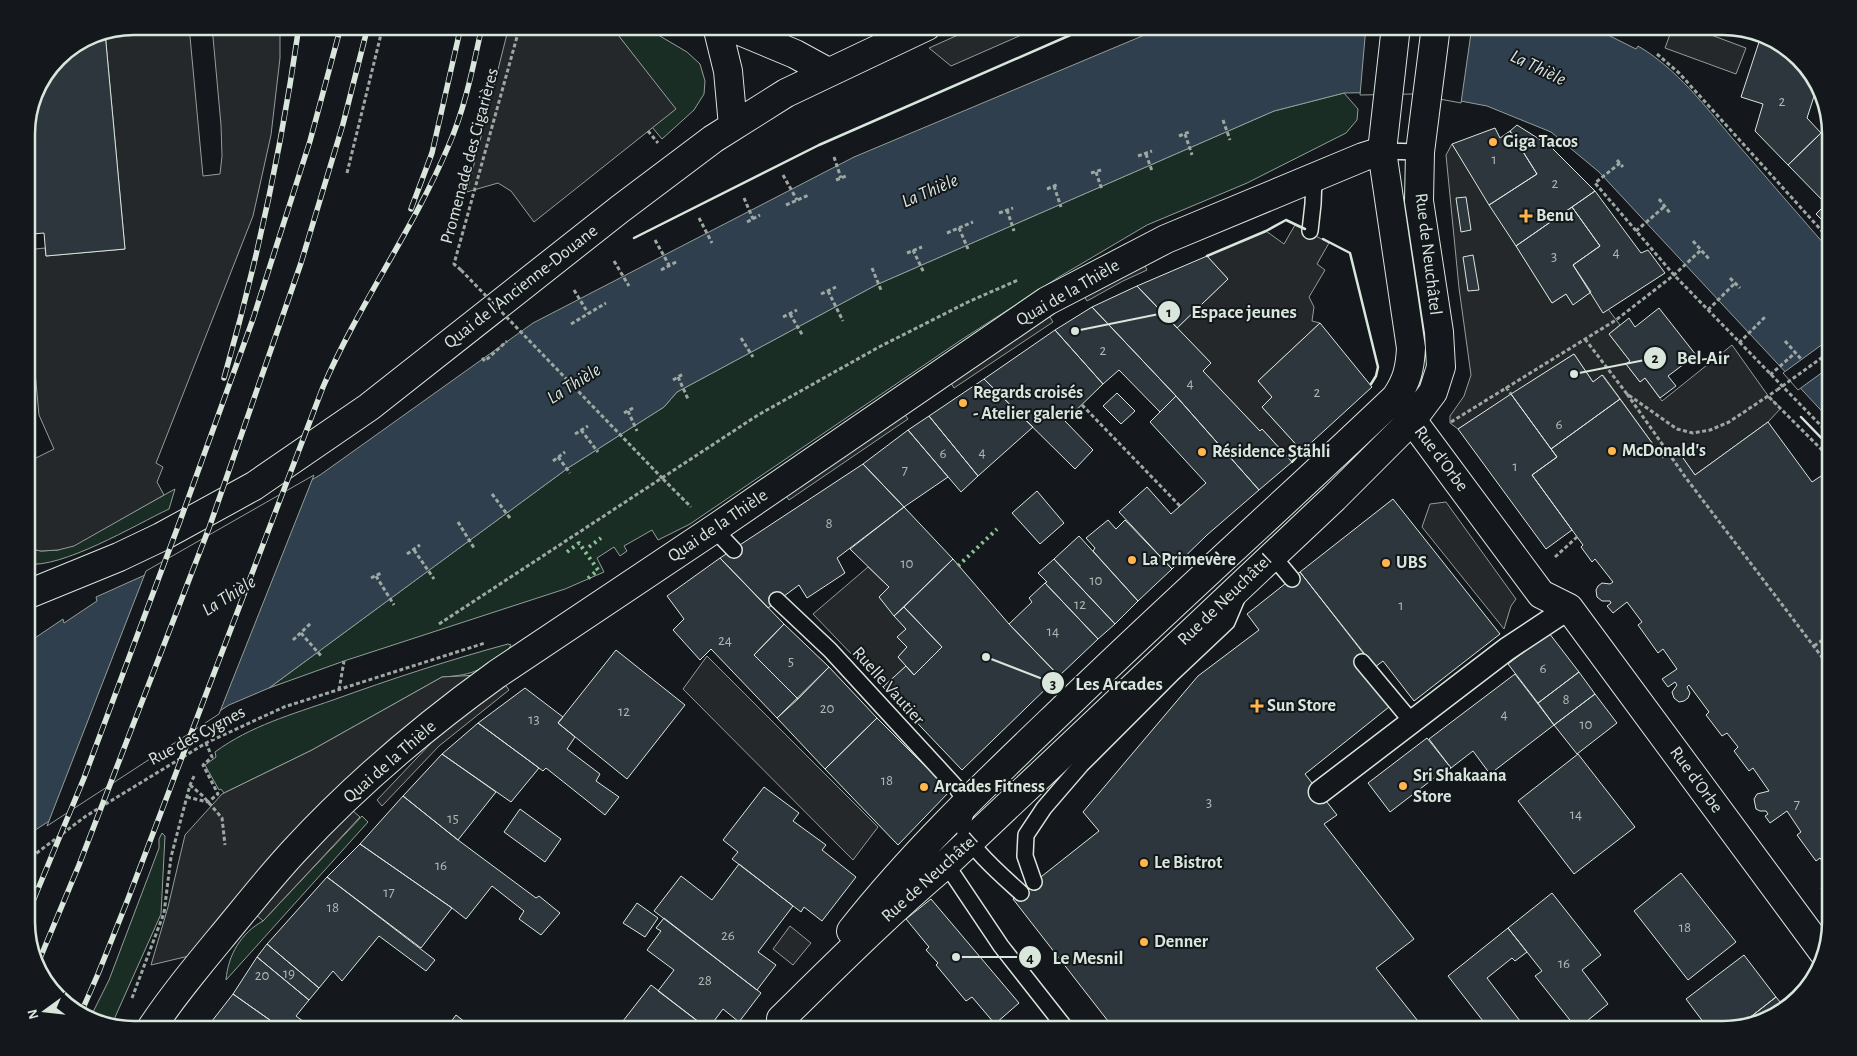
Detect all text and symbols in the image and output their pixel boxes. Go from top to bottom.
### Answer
water label: La Thièle [1507,46,1569,90]
street label: Promenade des Cigarières [438,66,502,246]
house number: 2 [1779,94,1786,109]
place label: Giga Tacos [1503,133,1578,151]
marker: Giga Tacos [1487,136,1499,148]
house number: 1 [1491,152,1497,167]
water label: La Thièle [899,171,961,211]
house number: 2 [1552,176,1559,191]
street label: Rue de Neuchâtel [1412,192,1444,316]
place label: Benu [1536,207,1574,225]
marker: Benu [1520,210,1532,222]
street label: Quai de l'Ancienne-Douane [441,222,601,352]
house number: 4 [1612,245,1620,260]
house number: 3 [1551,249,1557,264]
street label: Quai de la Thièle [1013,256,1123,330]
callout: Espace jeunes [1157,295,1307,329]
text: Espace jeunes [1191,303,1297,322]
text: 1 [1166,305,1172,320]
callout: Bel-Air [1642,341,1740,375]
house number: 2 [1100,343,1107,358]
text: Bel-Air [1677,349,1730,368]
text: 2 [1651,351,1659,366]
water label: La Thièle [544,360,604,408]
house number: 4 [1186,376,1194,391]
place label: Regards croisés - Atelier galerie [973,384,1083,423]
house number: 2 [1314,385,1321,400]
marker: Regards croisés - Atelier galerie [957,397,969,409]
house number: 6 [1555,417,1563,432]
street label: Rue d'Orbe [1411,423,1471,495]
place label: McDonald's [1622,442,1706,460]
place label: Résidence Stähli [1212,443,1331,461]
house number: 4 [978,445,986,460]
marker: McDonald's [1606,445,1618,457]
house number: 6 [939,446,947,461]
marker: Résidence Stähli [1196,446,1208,458]
house number: 1 [1512,459,1518,474]
house number: 7 [902,463,908,478]
street label: Quai de la Thièle [665,486,771,566]
house number: 8 [825,516,833,531]
place label: La Primevère [1142,551,1236,569]
street label: Rue de Neuchâtel [1175,551,1275,649]
marker: La Primevère [1126,554,1138,566]
place label: UBS [1396,554,1427,572]
house number: 10 [900,556,914,571]
marker: UBS [1380,557,1392,569]
water label: La Thièle [199,572,259,620]
house number: 10 [1089,573,1103,588]
house number: 12 [1074,597,1086,612]
house number: 1 [1398,598,1404,613]
house number: 14 [1047,624,1059,639]
house number: 24 [718,633,732,648]
street label: Ruelle Vautier [848,644,928,729]
house number: 5 [788,654,794,669]
house number: 6 [1539,661,1547,676]
callout: Les Arcades [1041,666,1173,700]
text: Les Arcades [1075,675,1163,694]
text: 3 [1050,677,1056,692]
house number: 8 [1562,692,1570,707]
place label: Sun Store [1267,697,1336,715]
marker: Sun Store [1251,700,1263,712]
house number: 20 [820,701,834,716]
street label: Rue des Cygnes [146,703,248,769]
house number: 12 [618,704,630,719]
house number: 4 [1500,707,1508,722]
house number: 13 [528,712,540,727]
street label: Quai de la Thièle [340,717,440,807]
house number: 10 [1579,717,1593,732]
street label: Rue d'Orbe [1666,744,1726,816]
place label: Sri Shakaana Store [1413,767,1507,806]
house number: 18 [881,773,893,788]
place label: Arcades Fitness [934,778,1045,796]
marker: Sri Shakaana Store [1397,780,1409,792]
marker: Arcades Fitness [918,781,930,793]
house number: 3 [1206,795,1212,810]
house number: 7 [1794,797,1800,812]
house number: 14 [1570,807,1582,822]
house number: 15 [447,811,459,826]
street label: Rue de Neuchâtel [878,830,982,926]
place label: Le Bistrot [1154,854,1222,872]
marker: Le Bistrot [1138,857,1150,869]
house number: 16 [435,858,447,873]
house number: 17 [383,885,395,900]
house number: 18 [327,900,339,915]
house number: 18 [1679,920,1691,935]
house number: 26 [721,928,735,943]
place label: Denner [1154,933,1209,951]
marker: Denner [1138,936,1150,948]
callout: Le Mesnil [1017,940,1133,974]
text: Le Mesnil [1052,949,1124,968]
text: 4 [1026,951,1034,966]
house number: 16 [1558,956,1570,971]
house number: 19 [283,966,295,981]
house number: 20 [255,968,269,983]
house number: 28 [698,973,712,988]
north arrow [20,986,70,1036]
text: N [25,1008,41,1021]

